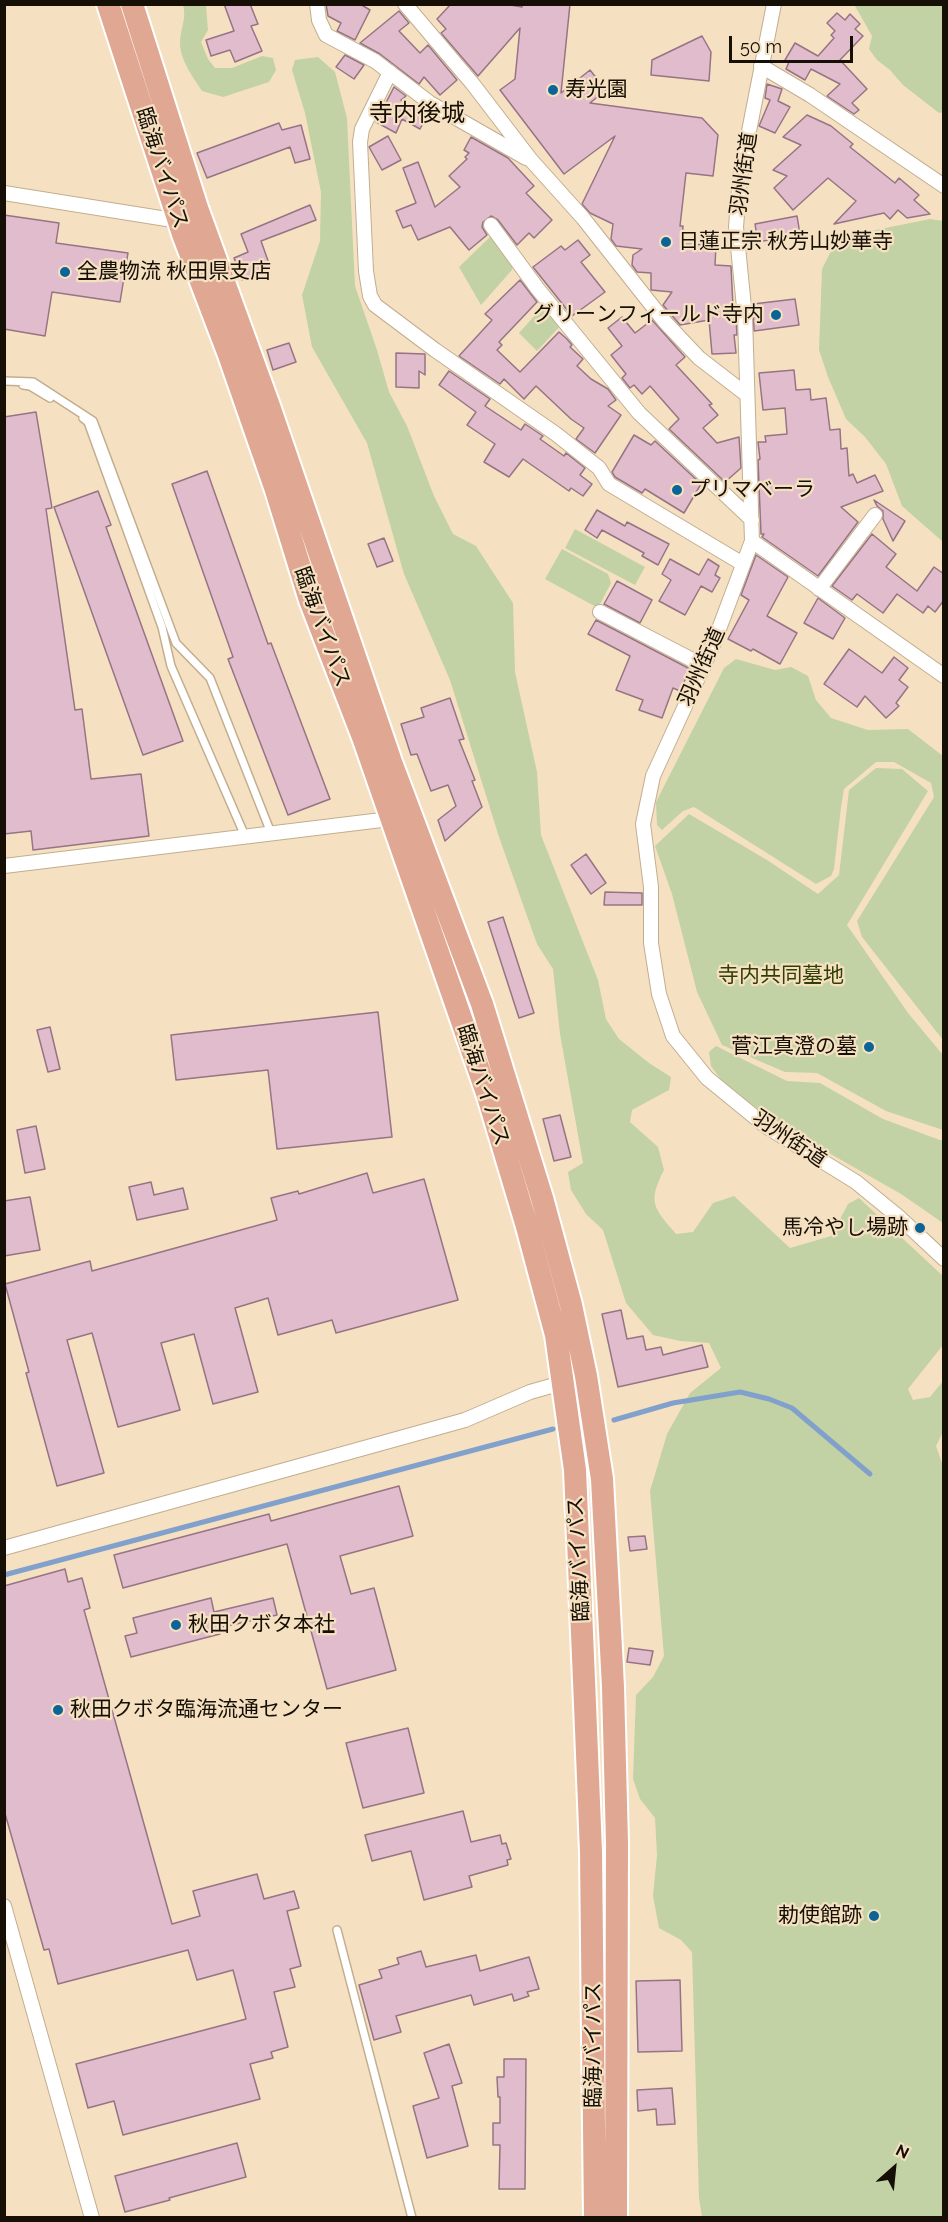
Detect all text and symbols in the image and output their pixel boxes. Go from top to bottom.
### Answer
scale bar [732,24,856,62]
text: 50 m [740,36,782,57]
place label: 寿光園 [565,77,628,103]
marker: 寿光園 [546,83,560,97]
district label: 寺内後城 [369,100,465,128]
street label: 臨海バイパス [131,104,193,232]
street label: 羽州街道 [726,131,762,217]
place label: 日蓮正宗 秋芳山妙華寺 [678,229,893,255]
marker: 日蓮正宗 秋芳山妙華寺 [659,235,673,249]
place label: 全農物流 秋田県支店 [77,259,271,285]
marker: 全農物流 秋田県支店 [58,265,72,279]
place label: グリーンフィールド寺内 [533,302,764,328]
marker: グリーンフィールド寺内 [769,308,783,322]
place label: プリマベーラ [689,477,815,503]
marker: プリマベーラ [670,483,684,497]
street label: 臨海バイパス [289,563,355,691]
street label: 羽州街道 [673,624,731,710]
park label: 寺内共同墓地 [718,963,844,989]
street label: 臨海バイパス [452,1021,514,1149]
place label: 菅江真澄の墓 [731,1034,857,1060]
marker: 菅江真澄の墓 [862,1040,876,1054]
street label: 羽州街道 [747,1105,831,1173]
place label: 馬冷やし場跡 [782,1215,908,1241]
marker: 馬冷やし場跡 [913,1221,927,1235]
street label: 臨海バイパス [563,1495,595,1623]
place label: 秋田クボタ本社 [188,1612,335,1638]
marker: 秋田クボタ本社 [169,1618,183,1632]
place label: 秋田クボタ臨海流通センター [70,1697,343,1723]
marker: 秋田クボタ臨海流通センター [51,1703,65,1717]
place label: 勅使館跡 [778,1903,862,1929]
marker: 勅使館跡 [867,1909,881,1923]
street label: 臨海バイパス [581,1982,607,2108]
north arrow [864,2138,924,2198]
text: N [893,2140,912,2163]

